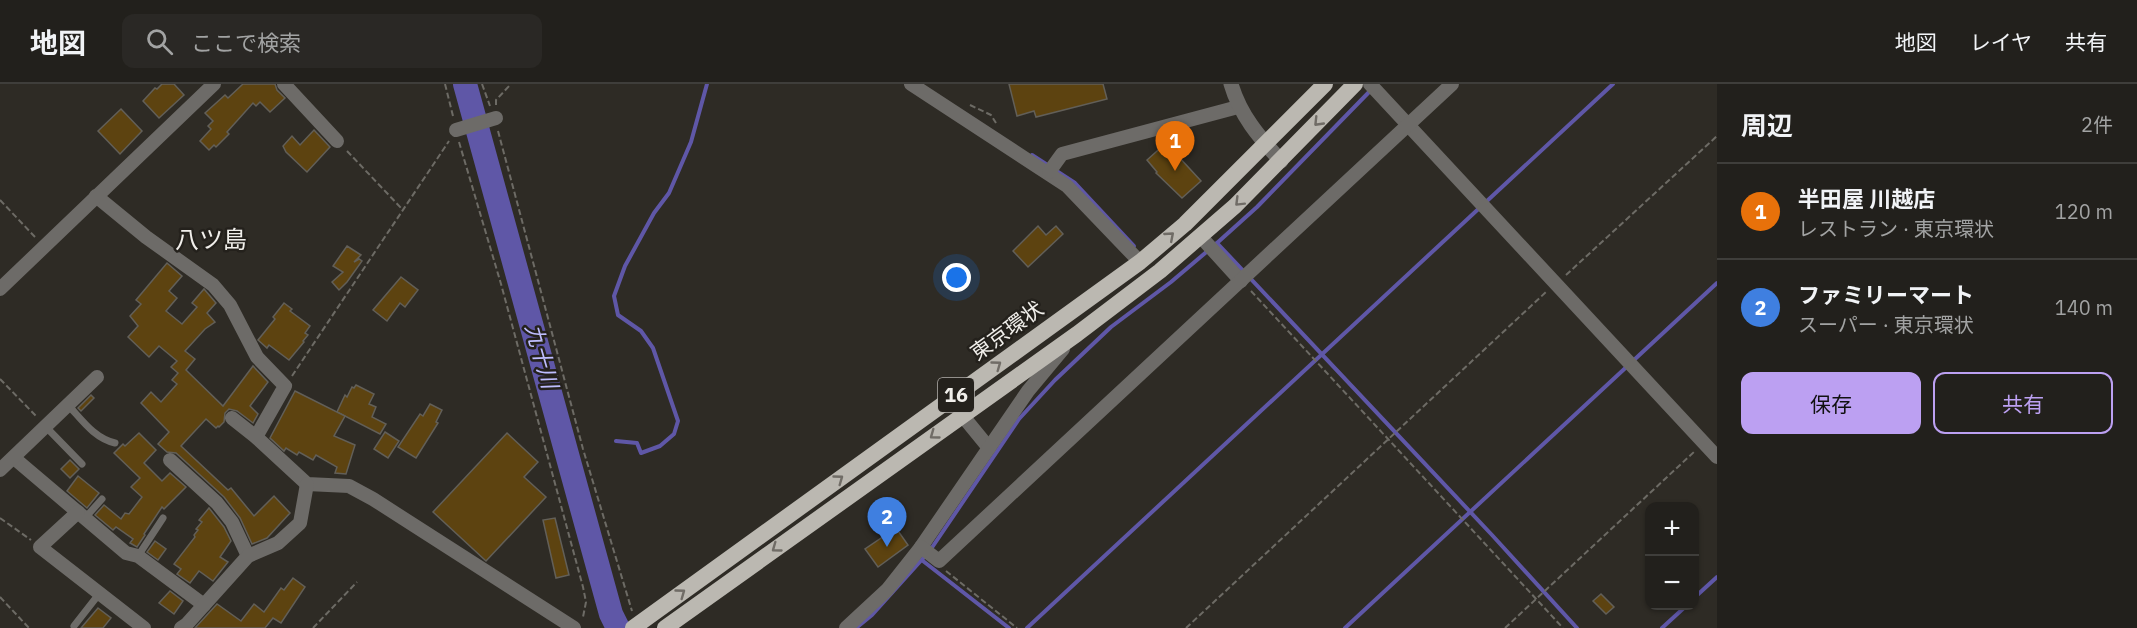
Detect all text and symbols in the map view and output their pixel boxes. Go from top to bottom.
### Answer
search box [122,14,542,68]
text: 地図 [30,24,86,61]
icon: search [143,25,176,58]
text: ここで検索 [191,28,301,57]
text: 地図 [1895,28,1937,56]
text: レイヤ [1970,28,2032,56]
text: 共有 [2065,28,2107,56]
text: 周辺 [1741,108,1793,142]
text: 2件 [2081,111,2113,138]
one-way arrow [1314,115,1325,126]
pin: 1 [1156,122,1194,171]
text: 半田屋 川越店 [1798,184,1935,213]
one-way arrow [1235,195,1246,206]
text: 1 [1755,198,1767,225]
text: 120 m [2055,198,2113,225]
text: レストラン · 東京環状 [1798,215,1994,242]
district label: 八ツ島 [175,223,247,255]
one-way arrow [1163,233,1174,244]
your location [942,263,971,292]
text: ファミリーマート [1798,280,1974,309]
street label: 東京環状 [964,294,1049,366]
text: 2 [1755,294,1767,321]
text: 140 m [2055,294,2113,321]
text: スーパー · 東京環状 [1798,311,1974,338]
water label: 九十川 [519,320,566,393]
one-way arrow [990,362,1001,373]
button: 保存 [1741,372,1921,434]
button: 共有 [1933,372,2113,434]
road number: 16 [938,378,974,412]
one-way arrow [930,428,941,439]
one-way arrow [832,476,843,487]
pin: 2 [868,498,906,547]
map controls [1645,502,1699,610]
button: + [1645,502,1699,556]
one-way arrow [771,541,782,552]
button: − [1645,556,1699,610]
one-way arrow [674,590,685,601]

